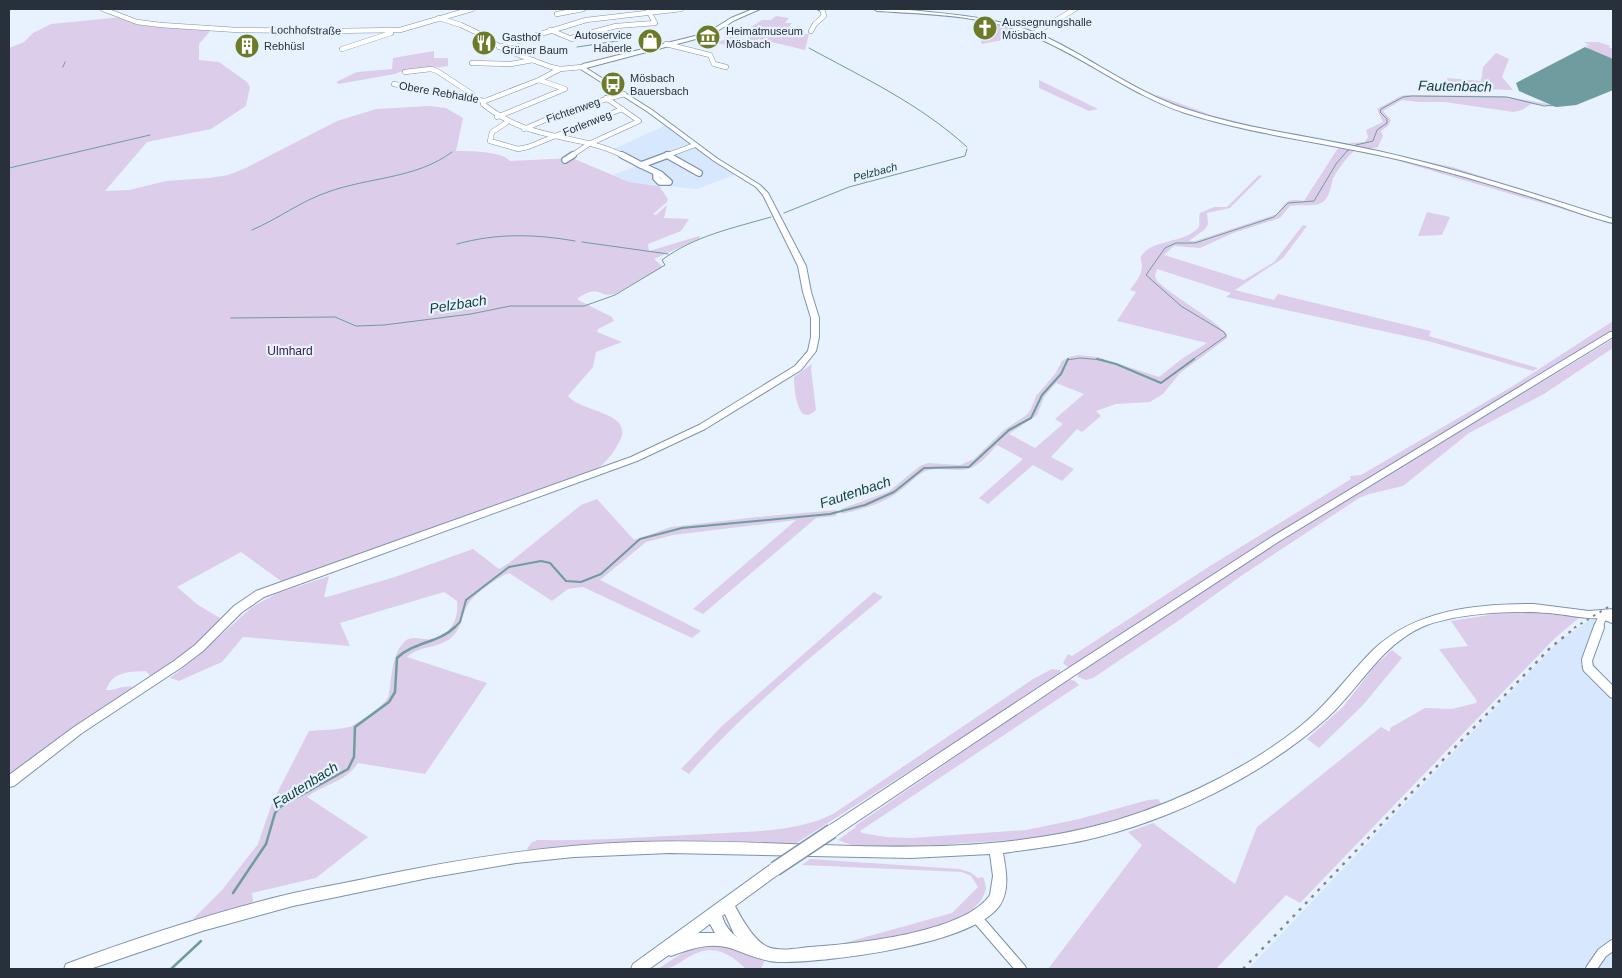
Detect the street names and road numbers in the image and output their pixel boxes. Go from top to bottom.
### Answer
street label: Lochhofstraße [271,23,341,37]
street label: Obere Rebhalde [398,79,480,105]
street label: Fichtenweg [544,95,602,125]
street label: Forlenweg [561,108,613,138]

